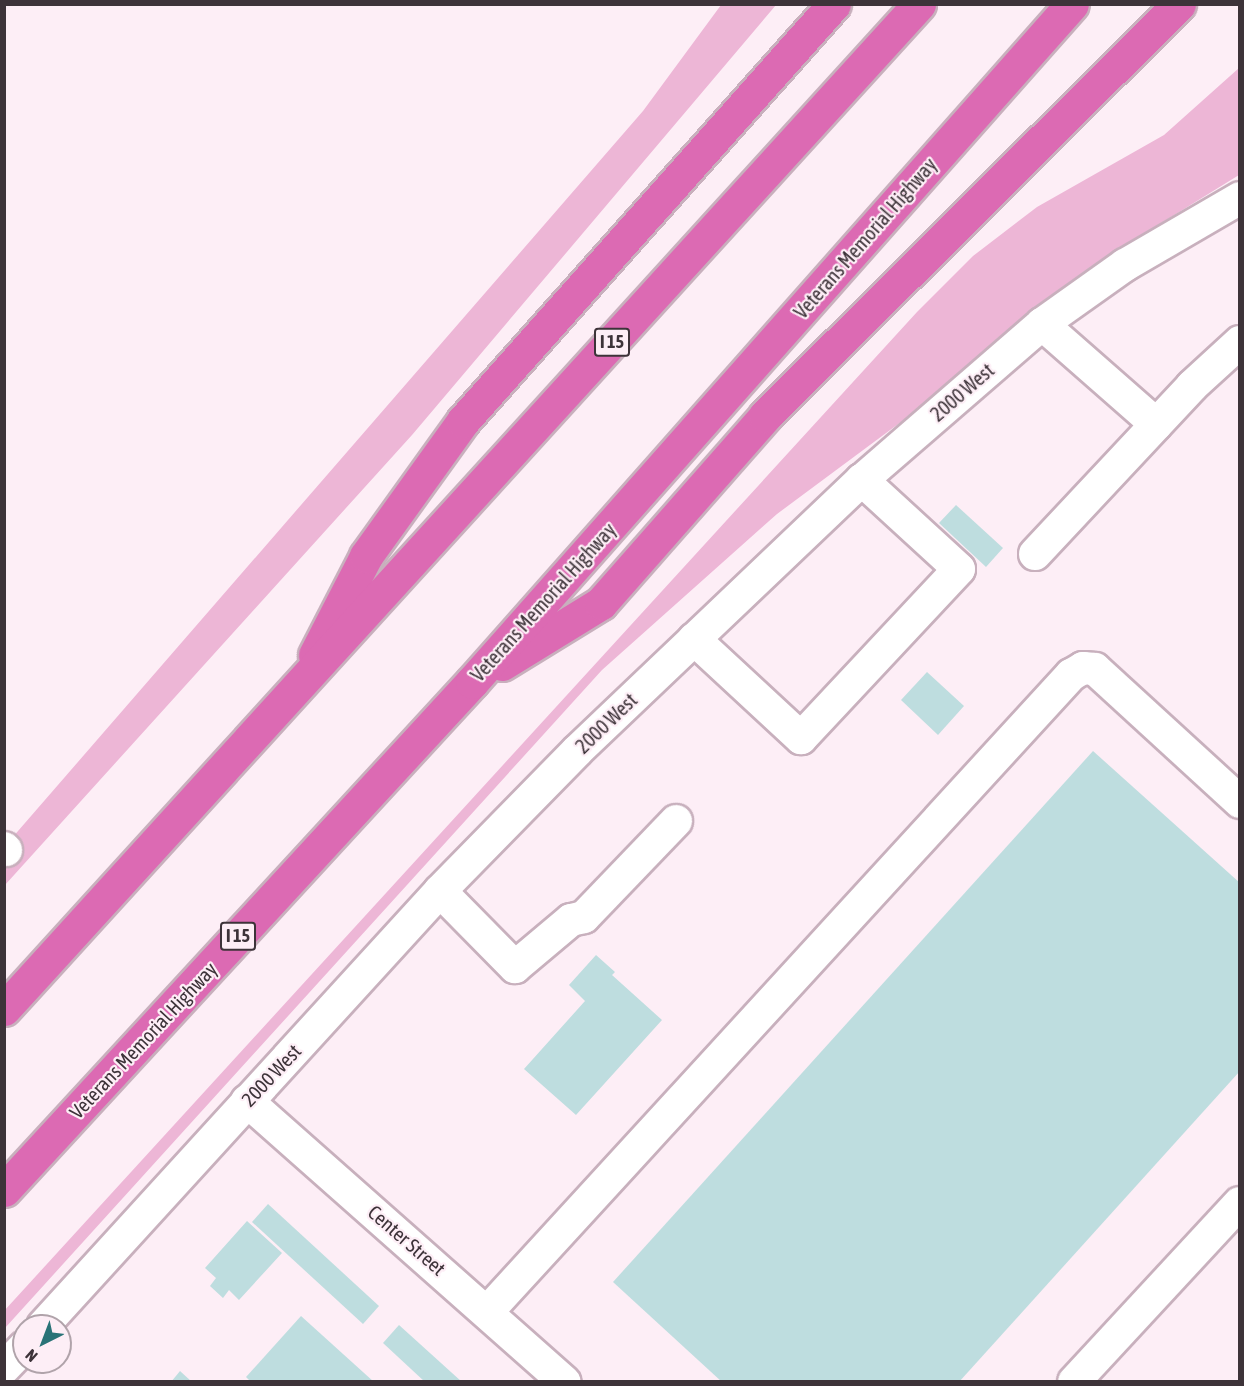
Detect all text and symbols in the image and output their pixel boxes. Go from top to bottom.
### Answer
street label: Veterans Memorial Highway [789,153,941,323]
road number: I 15 [594,327,630,357]
street label: 2000 West [925,358,999,426]
street label: Veterans Memorial Highway [465,518,621,686]
street label: 2000 West [570,688,642,758]
road number: I 15 [220,921,256,951]
street label: Veterans Memorial Highway [64,957,222,1123]
street label: 2000 West [236,1039,306,1111]
street label: Center Street [363,1200,451,1280]
north arrow [12,1314,72,1374]
text: N [22,1346,41,1366]

